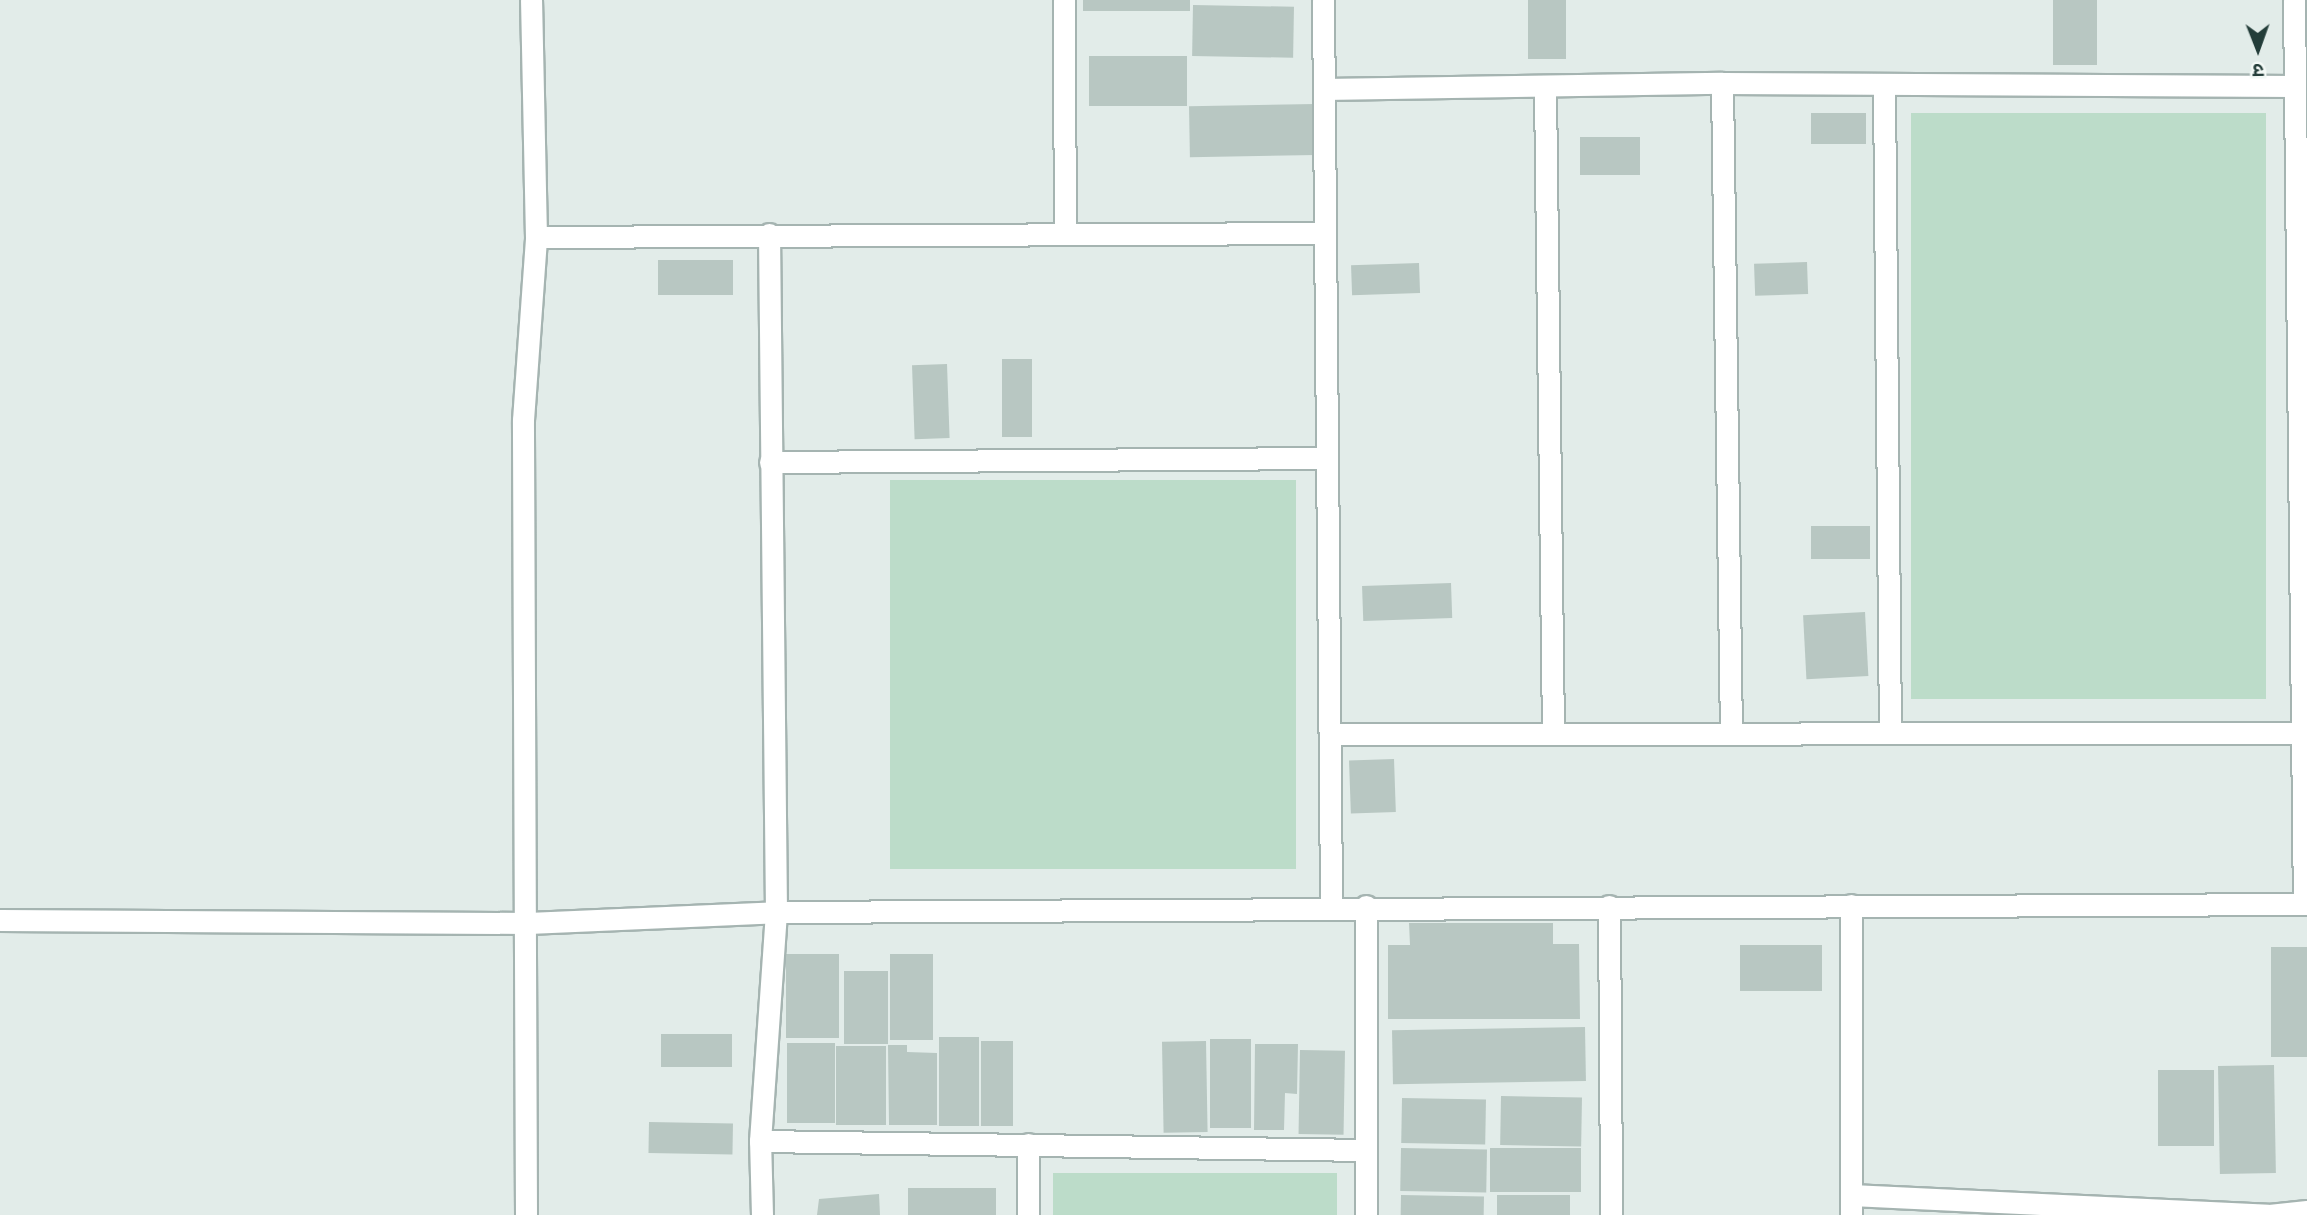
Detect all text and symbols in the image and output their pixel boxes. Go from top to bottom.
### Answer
north arrow [2223,14,2293,84]
text: उ [2253,57,2264,83]

